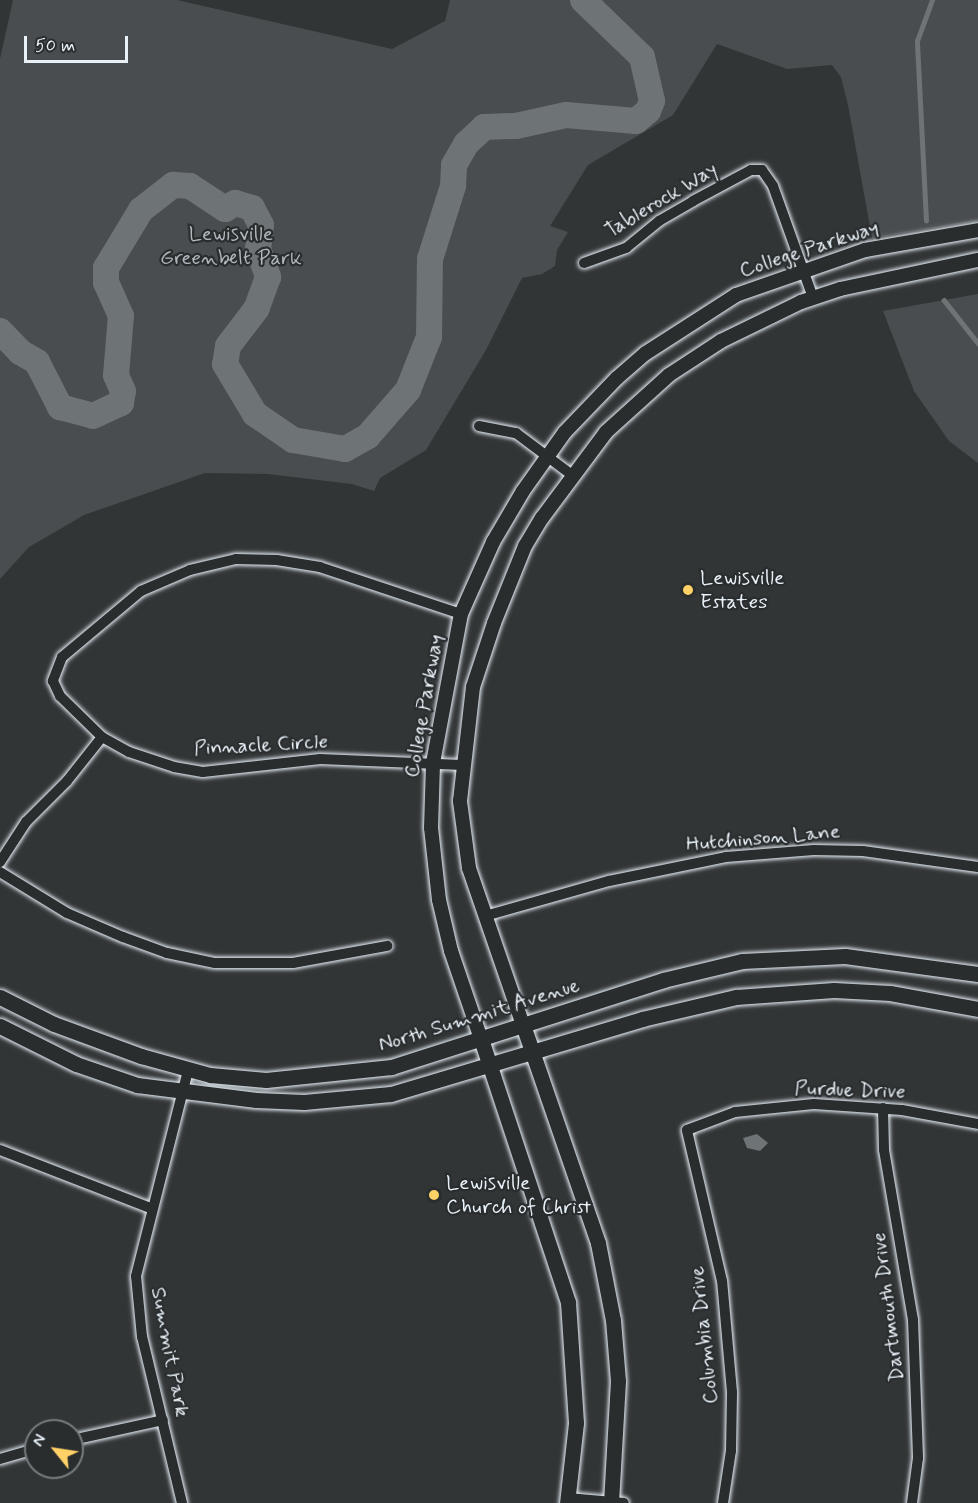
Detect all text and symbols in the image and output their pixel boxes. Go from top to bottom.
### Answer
scale bar [27,24,130,62]
text: 50 m [35,34,75,58]
street label: Tablerock Way [599,156,723,244]
street label: College Parkway [736,215,882,283]
park label: Lewisville Greenbelt Park [162,221,300,271]
place label: Lewisville Estates [700,565,784,615]
marker: Lewisville Estates [681,583,695,597]
street label: College Parkway [399,632,449,780]
street label: Pinnacle Circle [193,729,329,761]
street label: Hutchinson Lane [686,819,840,857]
street label: North Summit Avenue [376,973,582,1057]
street label: Purdue Drive [794,1075,906,1105]
place label: Lewisville Church of Christ [446,1170,597,1220]
marker: Lewisville Church of Christ [427,1188,441,1202]
street label: Dartmouth Drive [866,1231,910,1383]
street label: Columbia Drive [684,1265,724,1405]
street label: Summit Park [145,1287,195,1417]
north arrow [24,1419,84,1479]
text: N [28,1431,51,1451]

